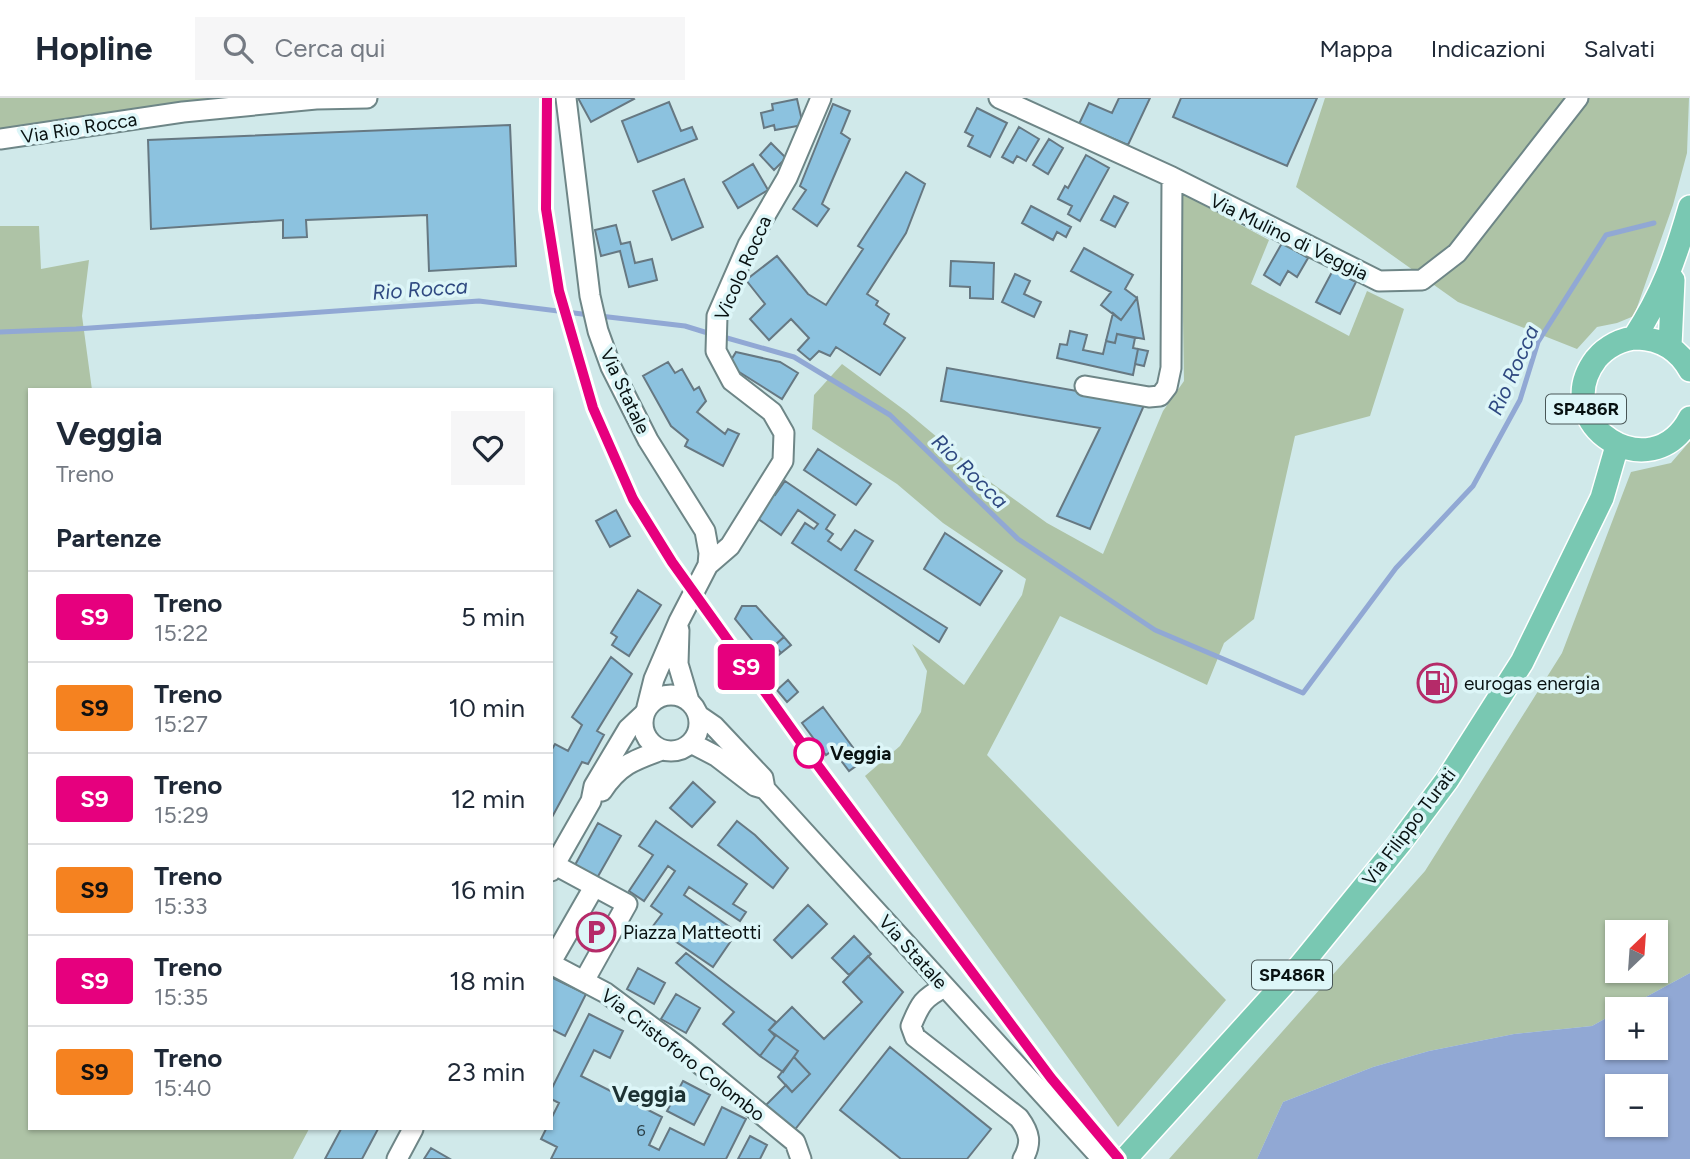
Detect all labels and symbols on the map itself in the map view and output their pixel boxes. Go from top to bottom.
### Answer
street label: Via Rio Rocca [19,107,139,149]
street label: Via Mulino di Veggia [1206,189,1372,285]
street label: Vicolo Rocca [710,212,776,324]
water label: Rio Rocca [371,273,469,305]
water label: Rio Rocca [1482,321,1544,419]
street label: Via Statale [595,345,655,437]
road number: SP486R [1546,394,1626,424]
water label: Rio Rocca [927,429,1013,513]
line badge: S9 [714,644,778,690]
fuel station icon: eurogas energia [1416,662,1458,704]
place label: eurogas energia [1464,672,1600,695]
marker: Veggia [794,738,824,768]
place label: Veggia [830,742,891,765]
street label: Via Filippo Turati [1357,764,1461,890]
street label: Via Statale [874,910,952,994]
parking icon: Piazza Matteotti [575,911,617,953]
north arrow [1605,920,1668,984]
place label: Piazza Matteotti [623,921,761,944]
road number: SP486R [1252,960,1332,990]
street label: Via Cristoforo Colombo [596,984,770,1126]
district label: Veggia [612,1080,686,1108]
house number: 6 [636,1121,646,1140]

